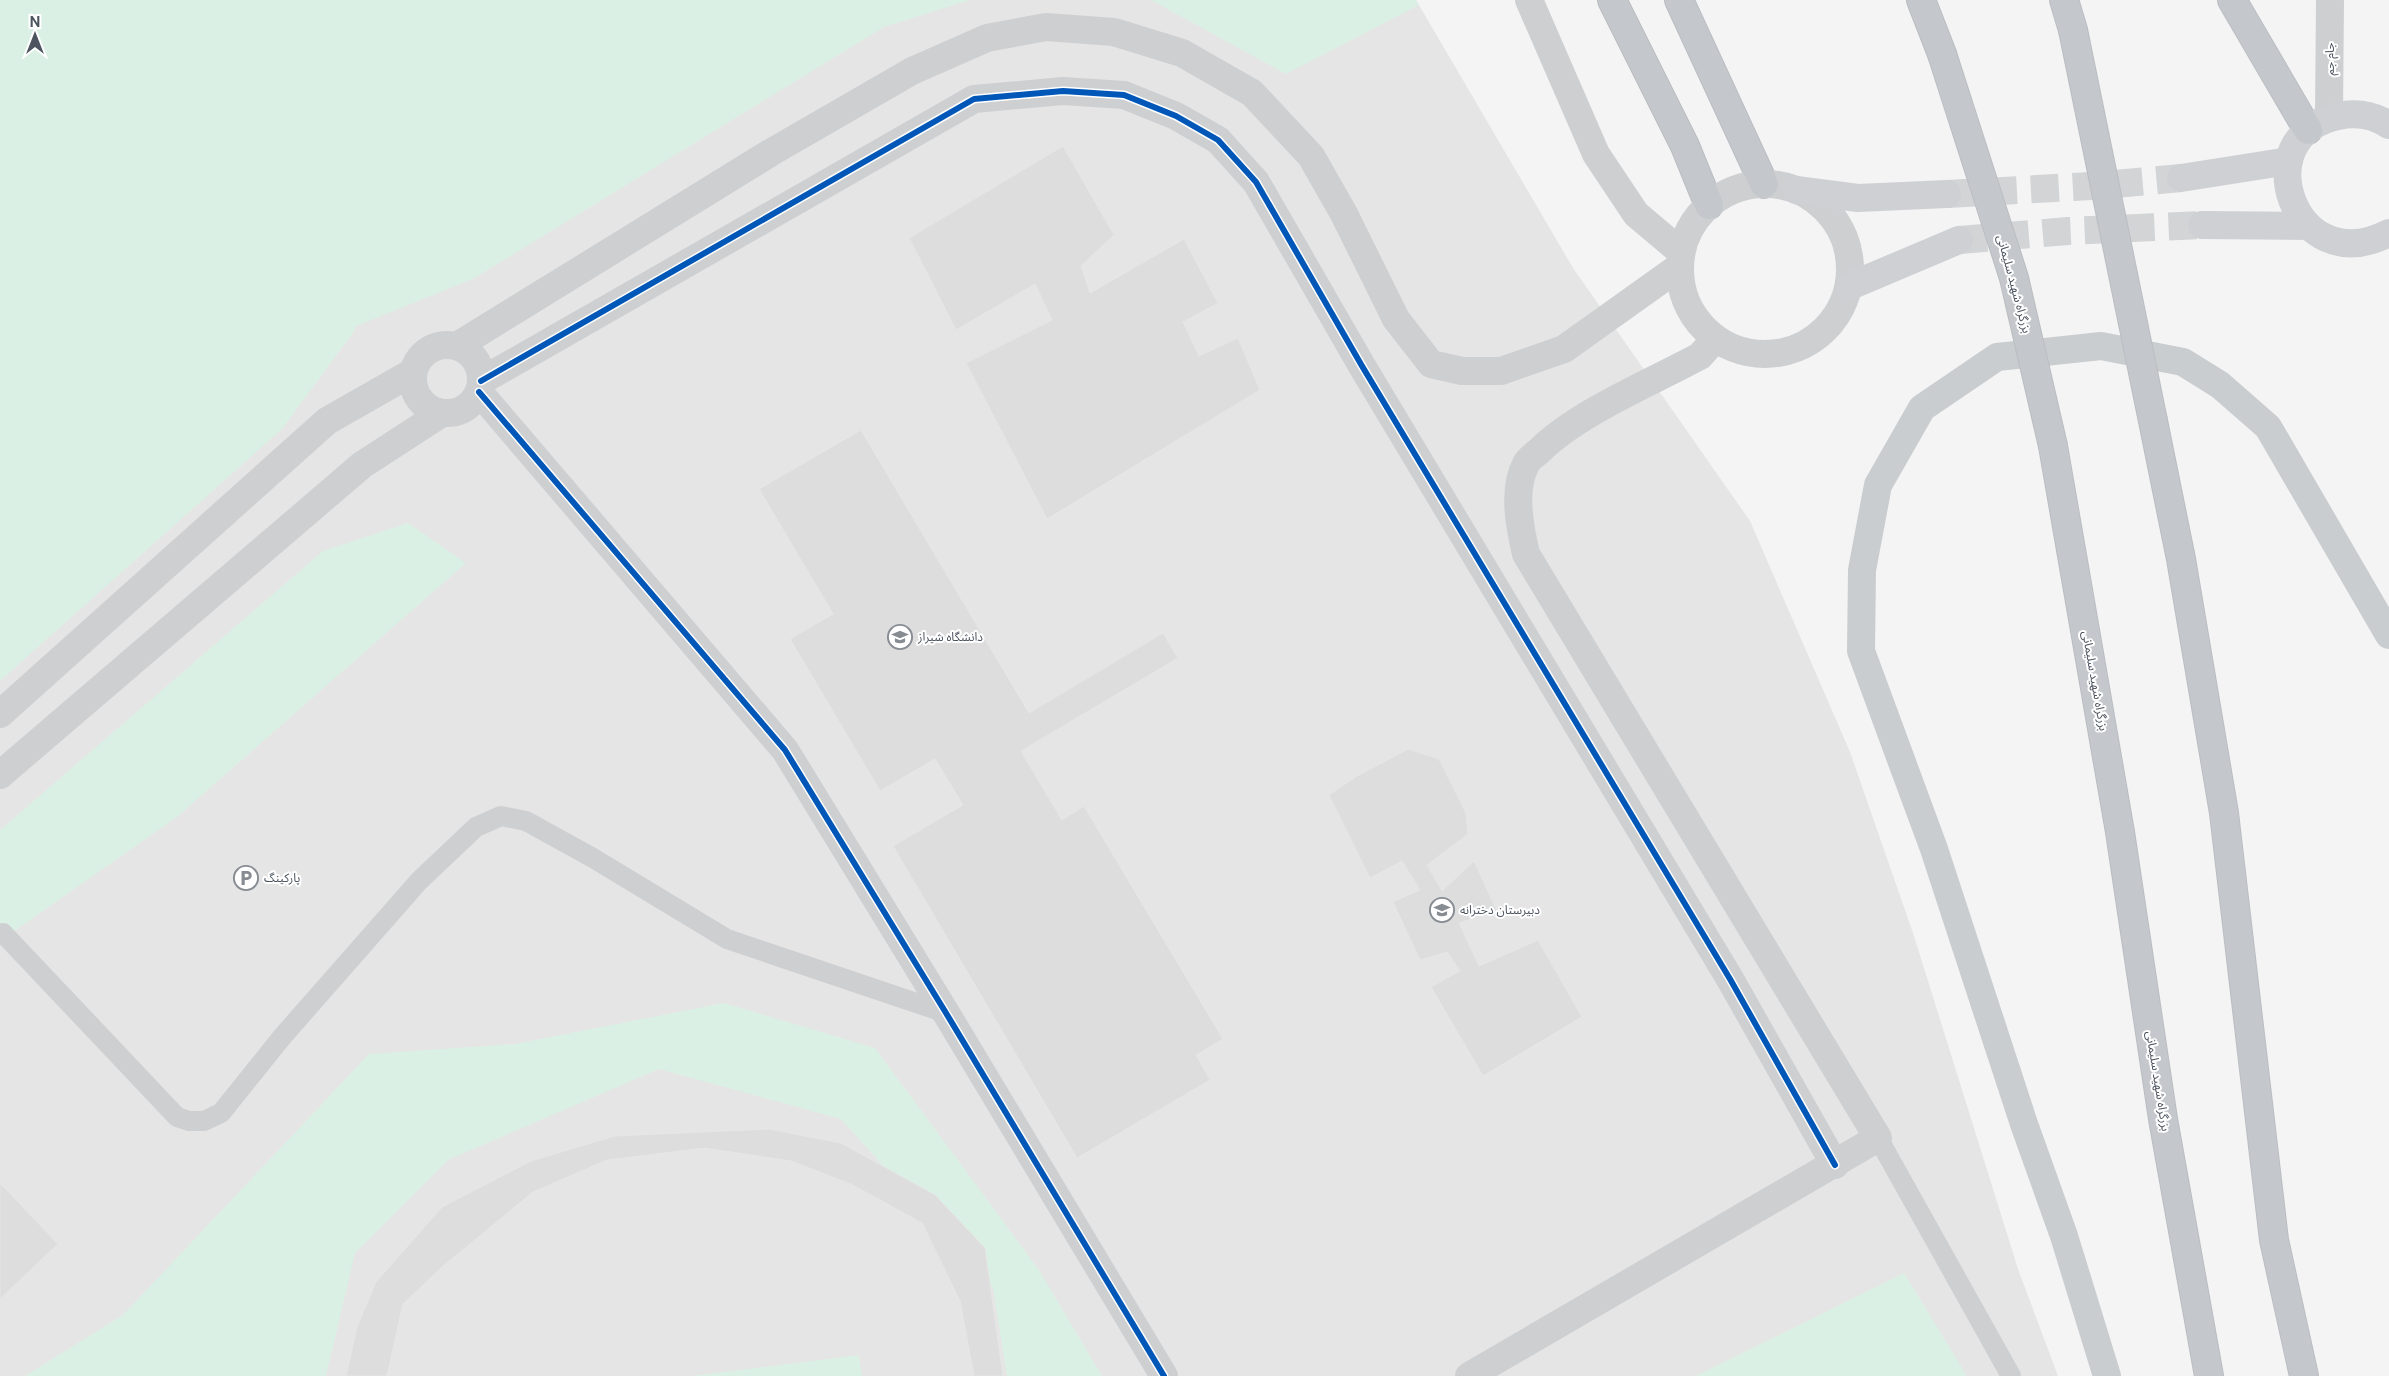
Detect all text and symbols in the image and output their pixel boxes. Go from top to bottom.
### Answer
north arrow [10,10,60,60]
text: N [30,14,40,30]
street label: جام جم [2323,42,2339,76]
street label: بزرگراه شهید سلیمانی [1994,233,2034,335]
school or university icon: دانشگاه شیراز [887,624,913,650]
place label: دانشگاه شیراز [917,630,983,644]
street label: بزرگراه شهید سلیمانی [2079,630,2111,732]
parking icon: پارکینگ [233,865,259,891]
place label: پارکینگ [264,871,300,886]
school or university icon: دبیرستان دخترانه [1429,897,1455,923]
place label: دبیرستان دخترانه [1460,903,1540,917]
street label: بزرگراه شهید سلیمانی [2143,1030,2173,1132]

